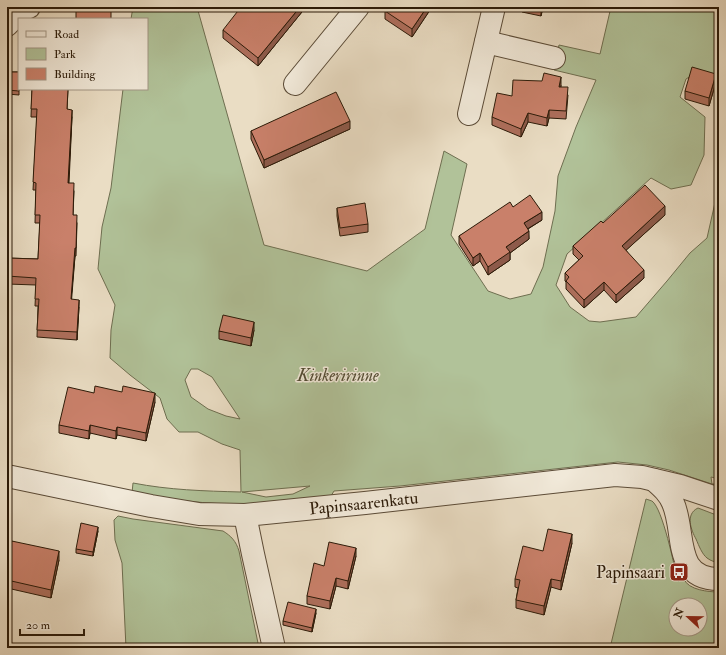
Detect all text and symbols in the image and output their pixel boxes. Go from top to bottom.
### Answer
legend [18,18,148,90]
text: Road [54,27,79,42]
text: Park [54,47,76,62]
text: Building [54,67,97,82]
park label: Kinkeririnne [296,365,379,386]
street label: Papinsaarenkatu [308,487,420,519]
bus stop icon: Papinsaari [668,561,690,583]
place label: Papinsaari [596,562,665,584]
north arrow [668,597,708,637]
text: N [671,605,687,621]
scale bar [20,611,84,637]
text: 20 m [26,618,51,633]

